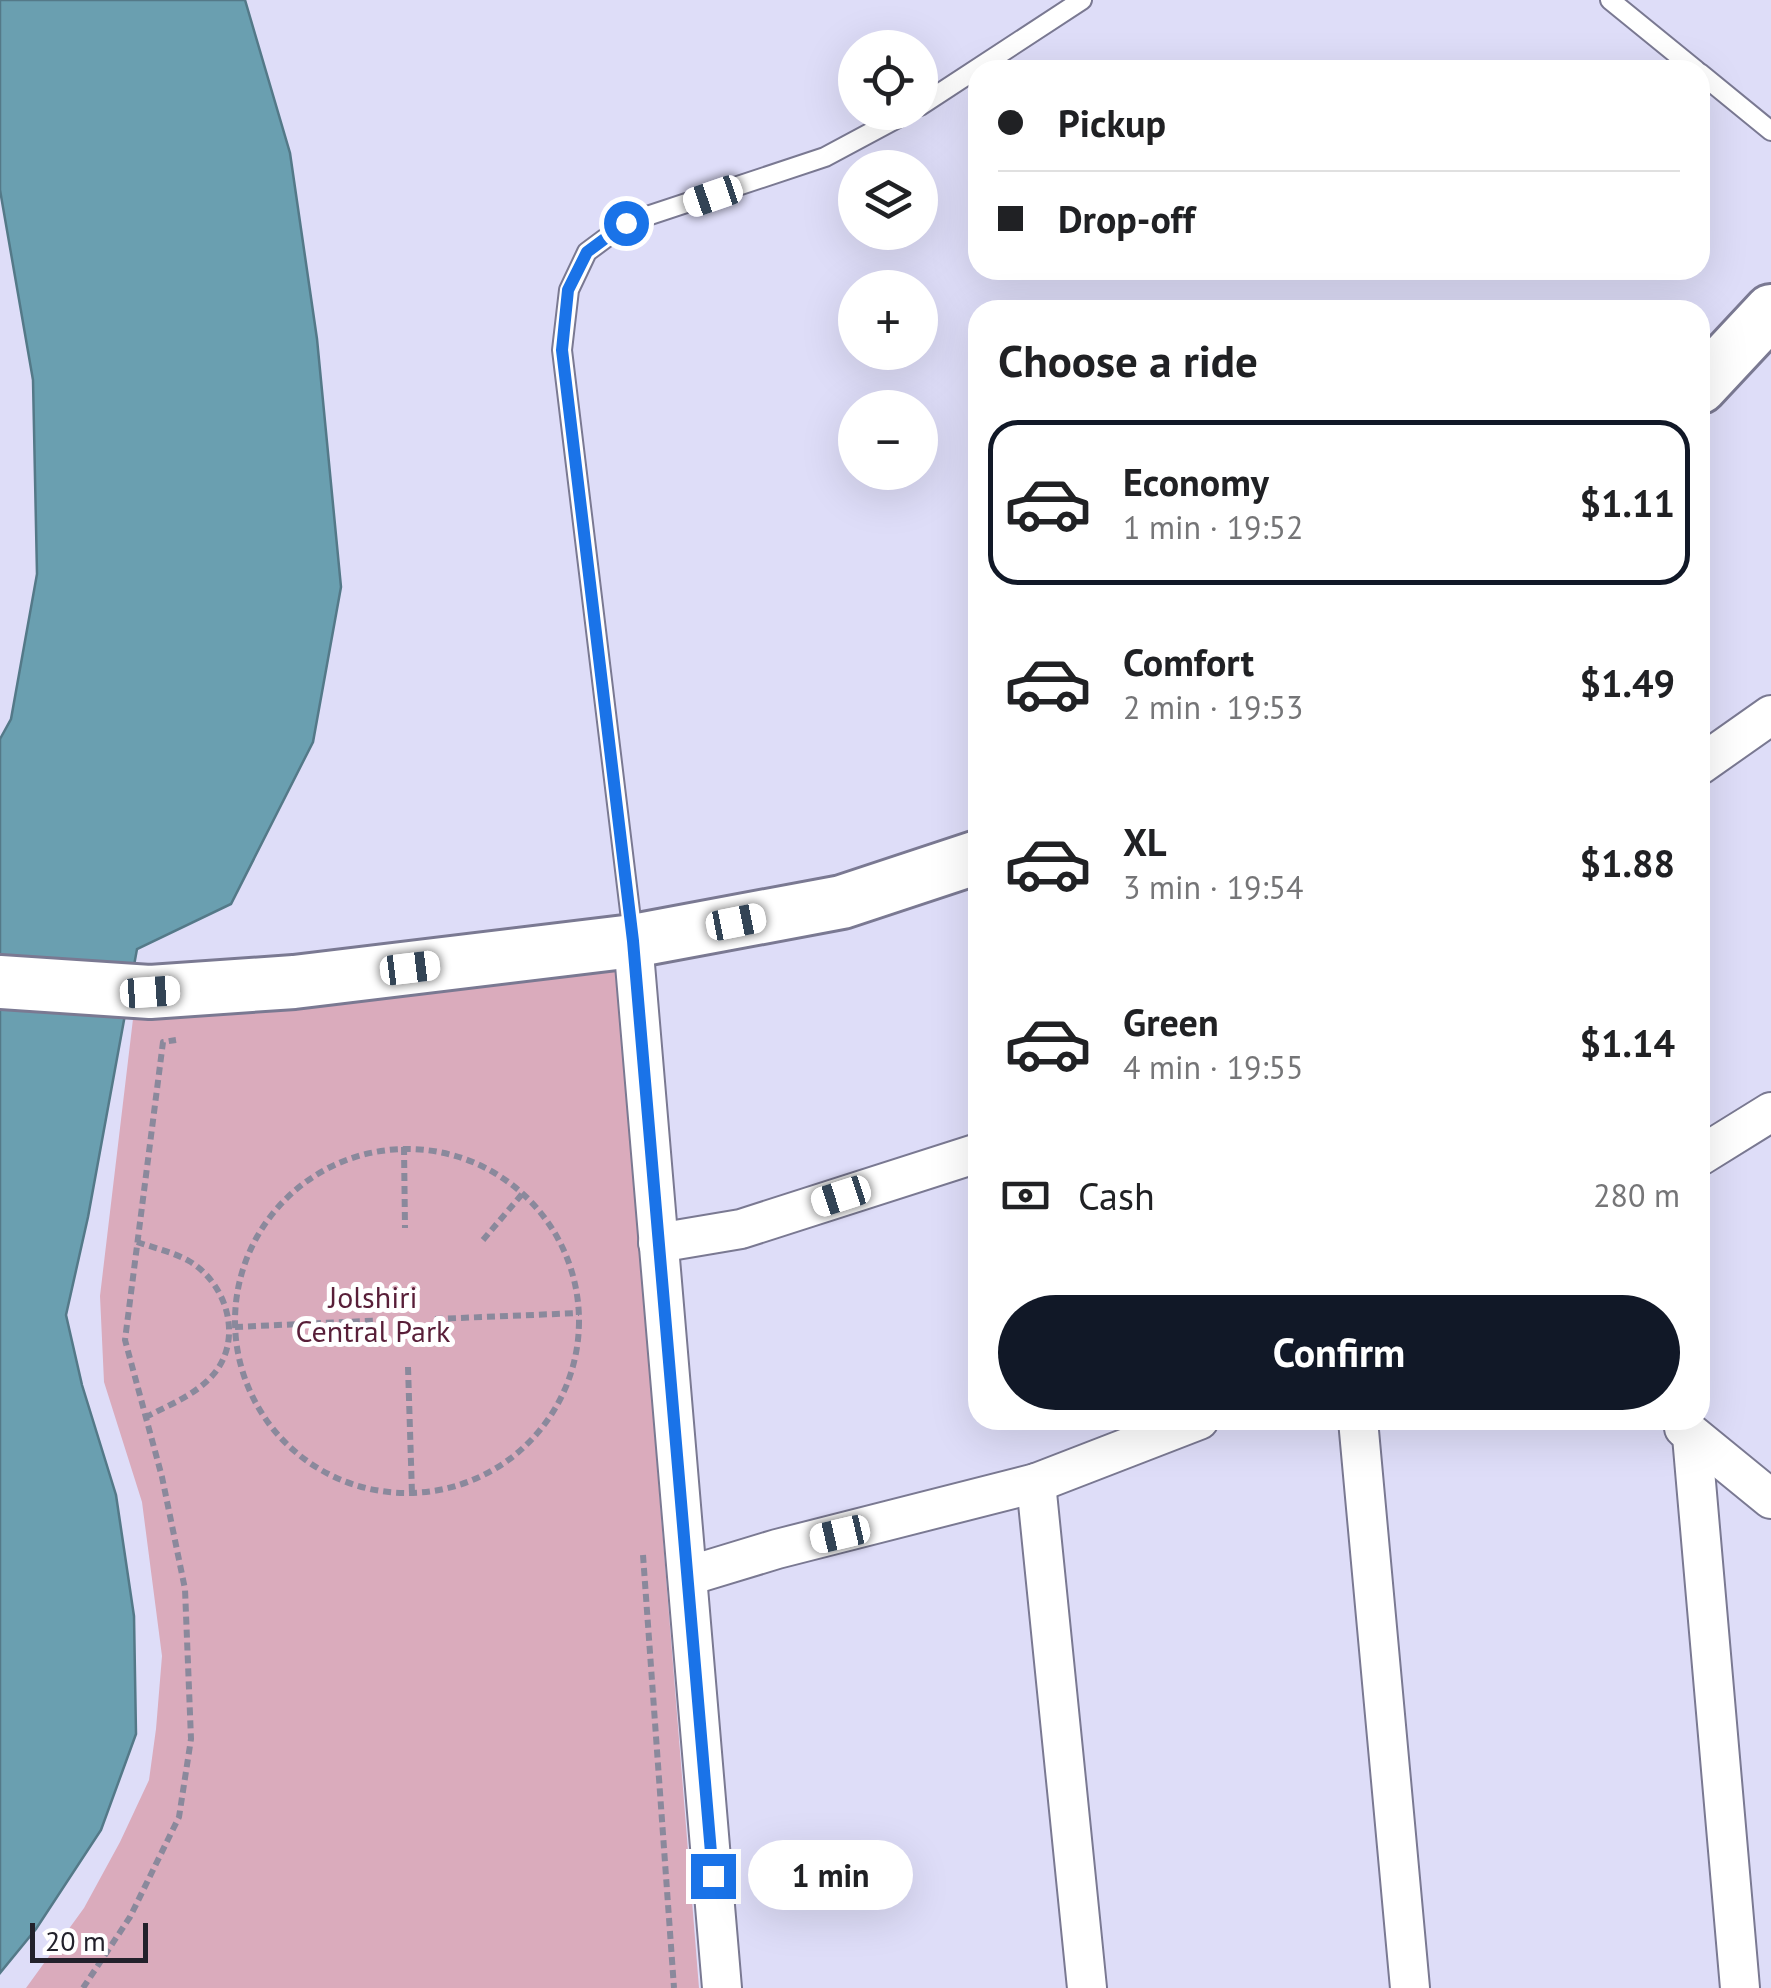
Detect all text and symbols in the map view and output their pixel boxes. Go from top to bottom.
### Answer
map controls [838,30,938,490]
button: locate [838,30,938,130]
text: Pickup [1058,98,1166,147]
button: layers [838,150,938,250]
car [680,172,746,220]
text: Drop-off [1058,194,1195,243]
route start [604,201,649,246]
button: + [838,270,938,370]
text: Choose a ride [998,331,1258,389]
button: − [838,390,938,490]
text: Economy [1123,457,1269,506]
icon: car [1003,458,1093,548]
text: $1.11 [1579,478,1675,527]
text: 1 min · 19:52 [1123,506,1303,548]
text: Comfort [1123,637,1254,686]
icon: car [1003,638,1093,728]
text: $1.49 [1579,658,1675,707]
text: 2 min · 19:53 [1123,686,1303,728]
text: XL [1123,817,1167,866]
icon: car [1003,818,1093,908]
text: $1.88 [1579,838,1675,887]
text: 3 min · 19:54 [1123,866,1303,908]
car [704,902,768,942]
car [378,949,442,987]
car [119,975,181,1009]
text: Green [1123,997,1219,1046]
icon: car [1003,998,1093,1088]
text: $1.14 [1579,1018,1675,1067]
text: 4 min · 19:55 [1123,1046,1303,1088]
icon: cash [998,1168,1053,1223]
text: Cash [1078,1171,1155,1220]
car [808,1172,874,1220]
text: 280 m [1593,1174,1680,1216]
park label: Jolshiri Central Park [296,1277,451,1350]
button: Confirm [998,1295,1680,1410]
car [807,1513,873,1555]
callout: 1 min [748,1841,913,1911]
route end [691,1854,736,1899]
text: 1 min [791,1854,870,1896]
scale bar [30,1918,148,1962]
text: 20 m [45,1922,106,1959]

